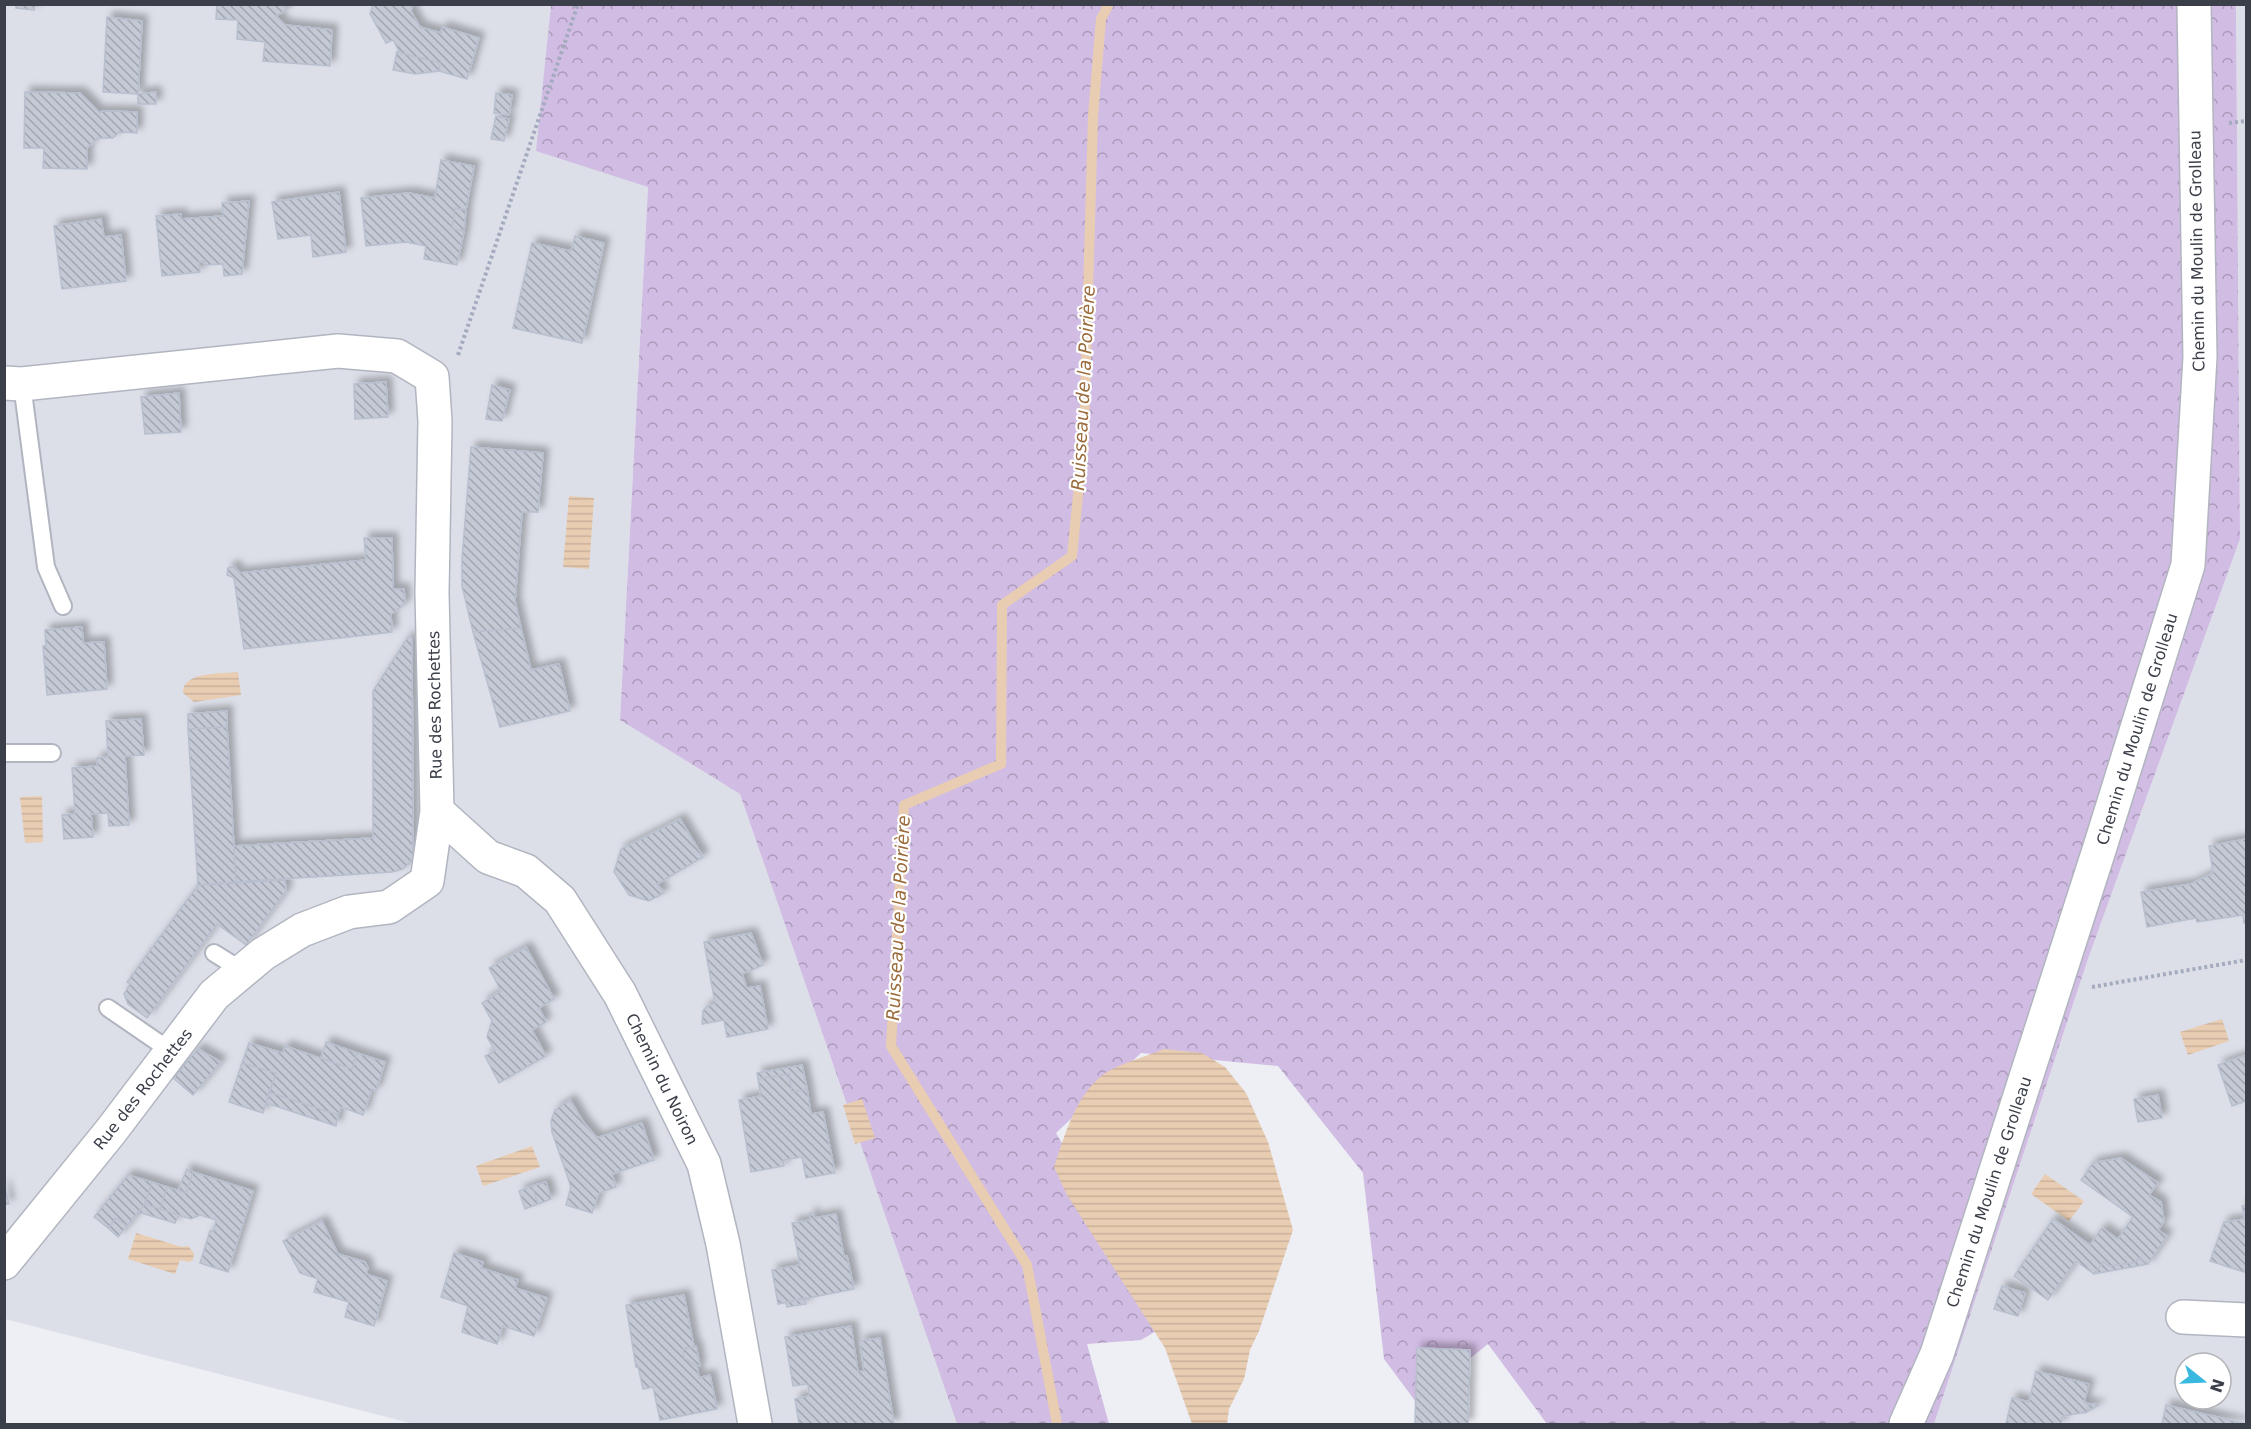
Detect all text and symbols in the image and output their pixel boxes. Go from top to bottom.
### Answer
street label: Chemin du Moulin de Grolleau [2185,130,2209,372]
water label: Ruisseau de la Poirière [1067,285,1099,491]
street label: Chemin du Moulin de Grolleau [2093,611,2181,847]
street label: Rue des Rochettes [424,631,446,779]
water label: Ruisseau de la Poirière [882,815,914,1021]
street label: Chemin du Noiron [622,1010,702,1148]
street label: Rue des Rochettes [90,1025,196,1153]
street label: Chemin du Moulin de Grolleau [1943,1074,2035,1310]
north arrow [2173,1351,2233,1411]
text: N [2206,1376,2228,1395]

